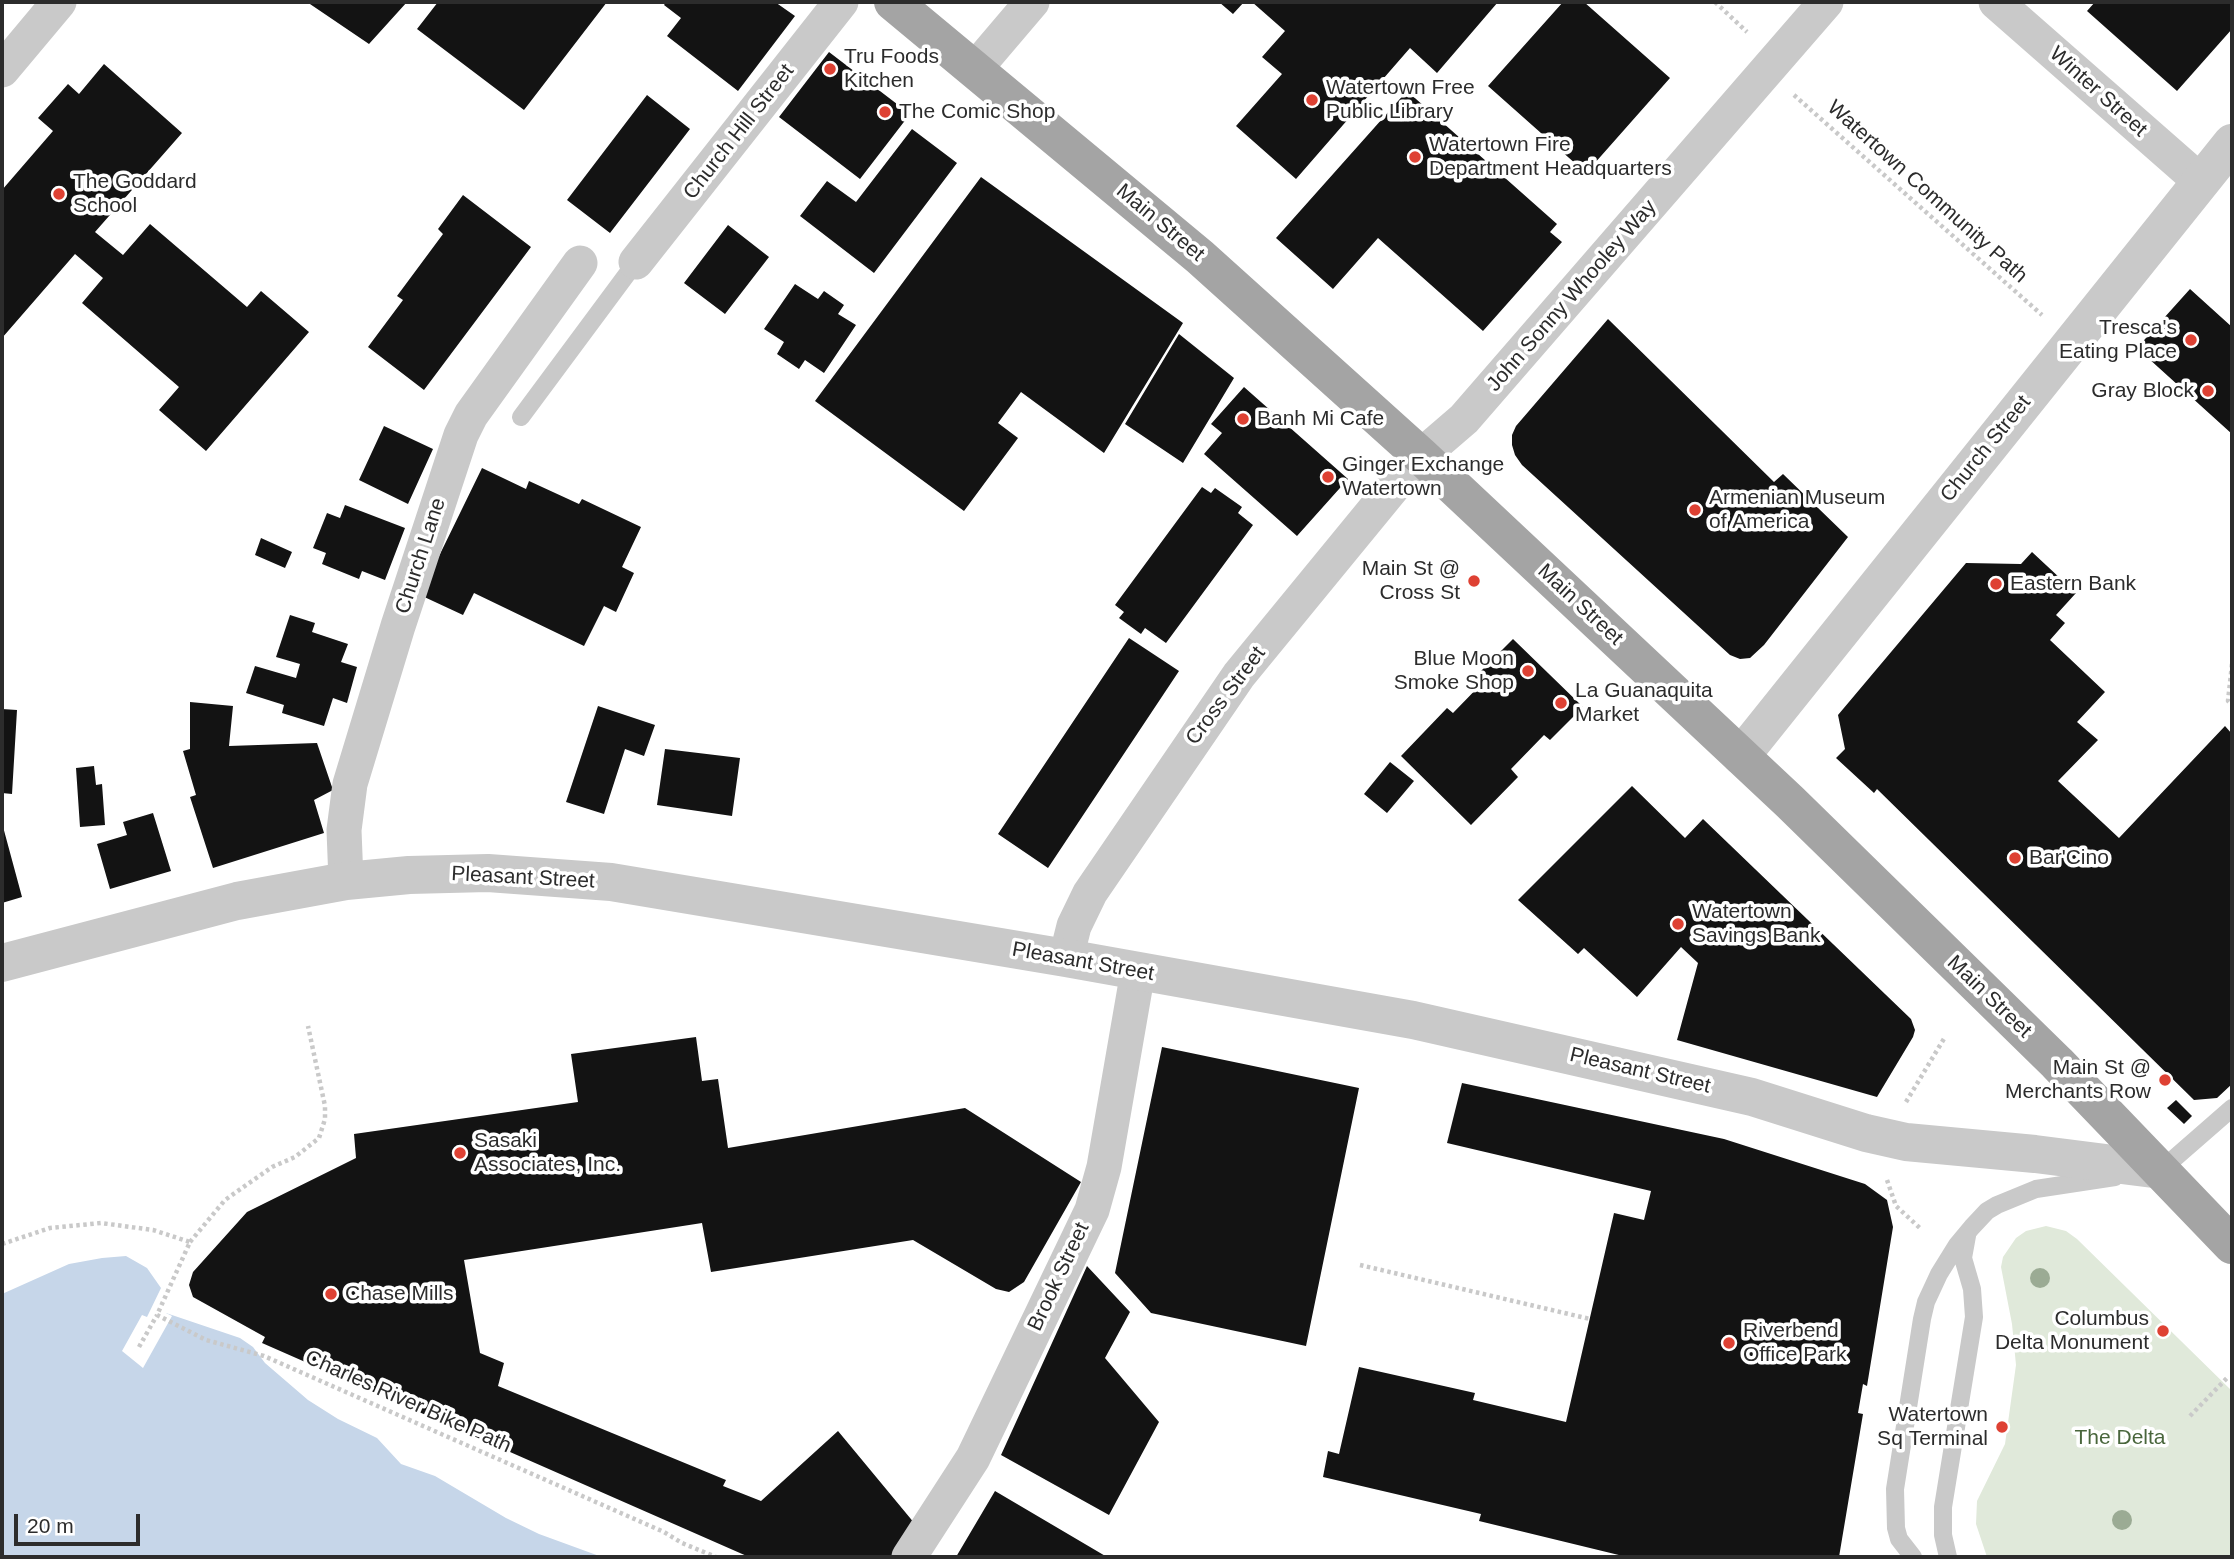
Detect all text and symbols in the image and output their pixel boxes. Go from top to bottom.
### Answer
street label: Winter Street [2044,42,2152,142]
place label: Tru Foods Kitchen [844,44,939,94]
street label: Church Hill Street [678,59,800,205]
marker: Tru Foods Kitchen [822,61,838,77]
place label: Watertown Free Public Library [1326,75,1475,125]
marker: Watertown Free Public Library [1304,92,1320,108]
street label: Watertown Community Path [1822,95,2032,289]
place label: The Comic Shop [899,99,1055,125]
marker: The Comic Shop [877,104,893,120]
place label: Watertown Fire Department Headquarters [1429,132,1672,182]
marker: Watertown Fire Department Headquarters [1407,149,1423,165]
place label: The Goddard School [73,169,197,219]
street label: Main Street [1111,179,1209,267]
marker: The Goddard School [51,186,67,202]
street label: John Sonny Whooley Way [1482,195,1662,397]
place label: Tresca's Eating Place [2059,315,2177,365]
marker: Tresca's Eating Place [2183,332,2199,348]
place label: Gray Block [2091,378,2194,404]
marker: Gray Block [2200,383,2216,399]
street label: Church Street [1935,391,2037,507]
place label: Banh Mi Cafe [1257,406,1384,432]
marker: Banh Mi Cafe [1235,411,1251,427]
place label: Ginger Exchange Watertown [1342,452,1504,502]
marker: Ginger Exchange Watertown [1320,469,1336,485]
place label: Armenian Museum of America [1709,485,1885,535]
street label: Church Lane [390,495,452,617]
marker: Armenian Museum of America [1687,502,1703,518]
place label: Main St @ Cross St [1362,556,1460,606]
street label: Main Street [1532,559,1628,651]
place label: Eastern Bank [2010,571,2136,597]
marker: Main St @ Cross St [1466,573,1482,589]
marker: Eastern Bank [1988,576,2004,592]
street label: Cross Street [1181,642,1271,750]
place label: Blue Moon Smoke Shop [1394,646,1514,696]
marker: Blue Moon Smoke Shop [1520,663,1536,679]
place label: La Guanaquita Market [1575,678,1713,728]
marker: La Guanaquita Market [1553,695,1569,711]
place label: Bar'Cino [2029,845,2109,871]
marker: Bar'Cino [2007,850,2023,866]
street label: Pleasant Street [451,862,595,894]
place label: Watertown Savings Bank [1692,899,1820,949]
marker: Watertown Savings Bank [1670,916,1686,932]
street label: Pleasant Street [1010,937,1156,987]
street label: Main Street [1942,951,2036,1043]
street label: Pleasant Street [1567,1043,1713,1099]
place label: Main St @ Merchants Row [2005,1055,2151,1105]
marker: Main St @ Merchants Row [2157,1072,2173,1088]
place label: Sasaki Associates, Inc. [474,1128,621,1178]
marker: Sasaki Associates, Inc. [452,1145,468,1161]
street label: Brook Street [1023,1219,1095,1335]
place label: Chase Mills [345,1281,454,1307]
marker: Chase Mills [323,1286,339,1302]
place label: Columbus Delta Monument [1995,1306,2149,1356]
place label: Riverbend Office Park [1743,1318,1846,1368]
marker: Columbus Delta Monument [2155,1323,2171,1339]
marker: Riverbend Office Park [1721,1335,1737,1351]
street label: Charles River Bike Path [301,1345,515,1459]
place label: Watertown Sq Terminal [1877,1402,1988,1452]
marker: Watertown Sq Terminal [1994,1419,2010,1435]
park label: The Delta [2074,1425,2166,1451]
scale bar [18,1500,144,1544]
text: 20 m [27,1514,74,1537]

